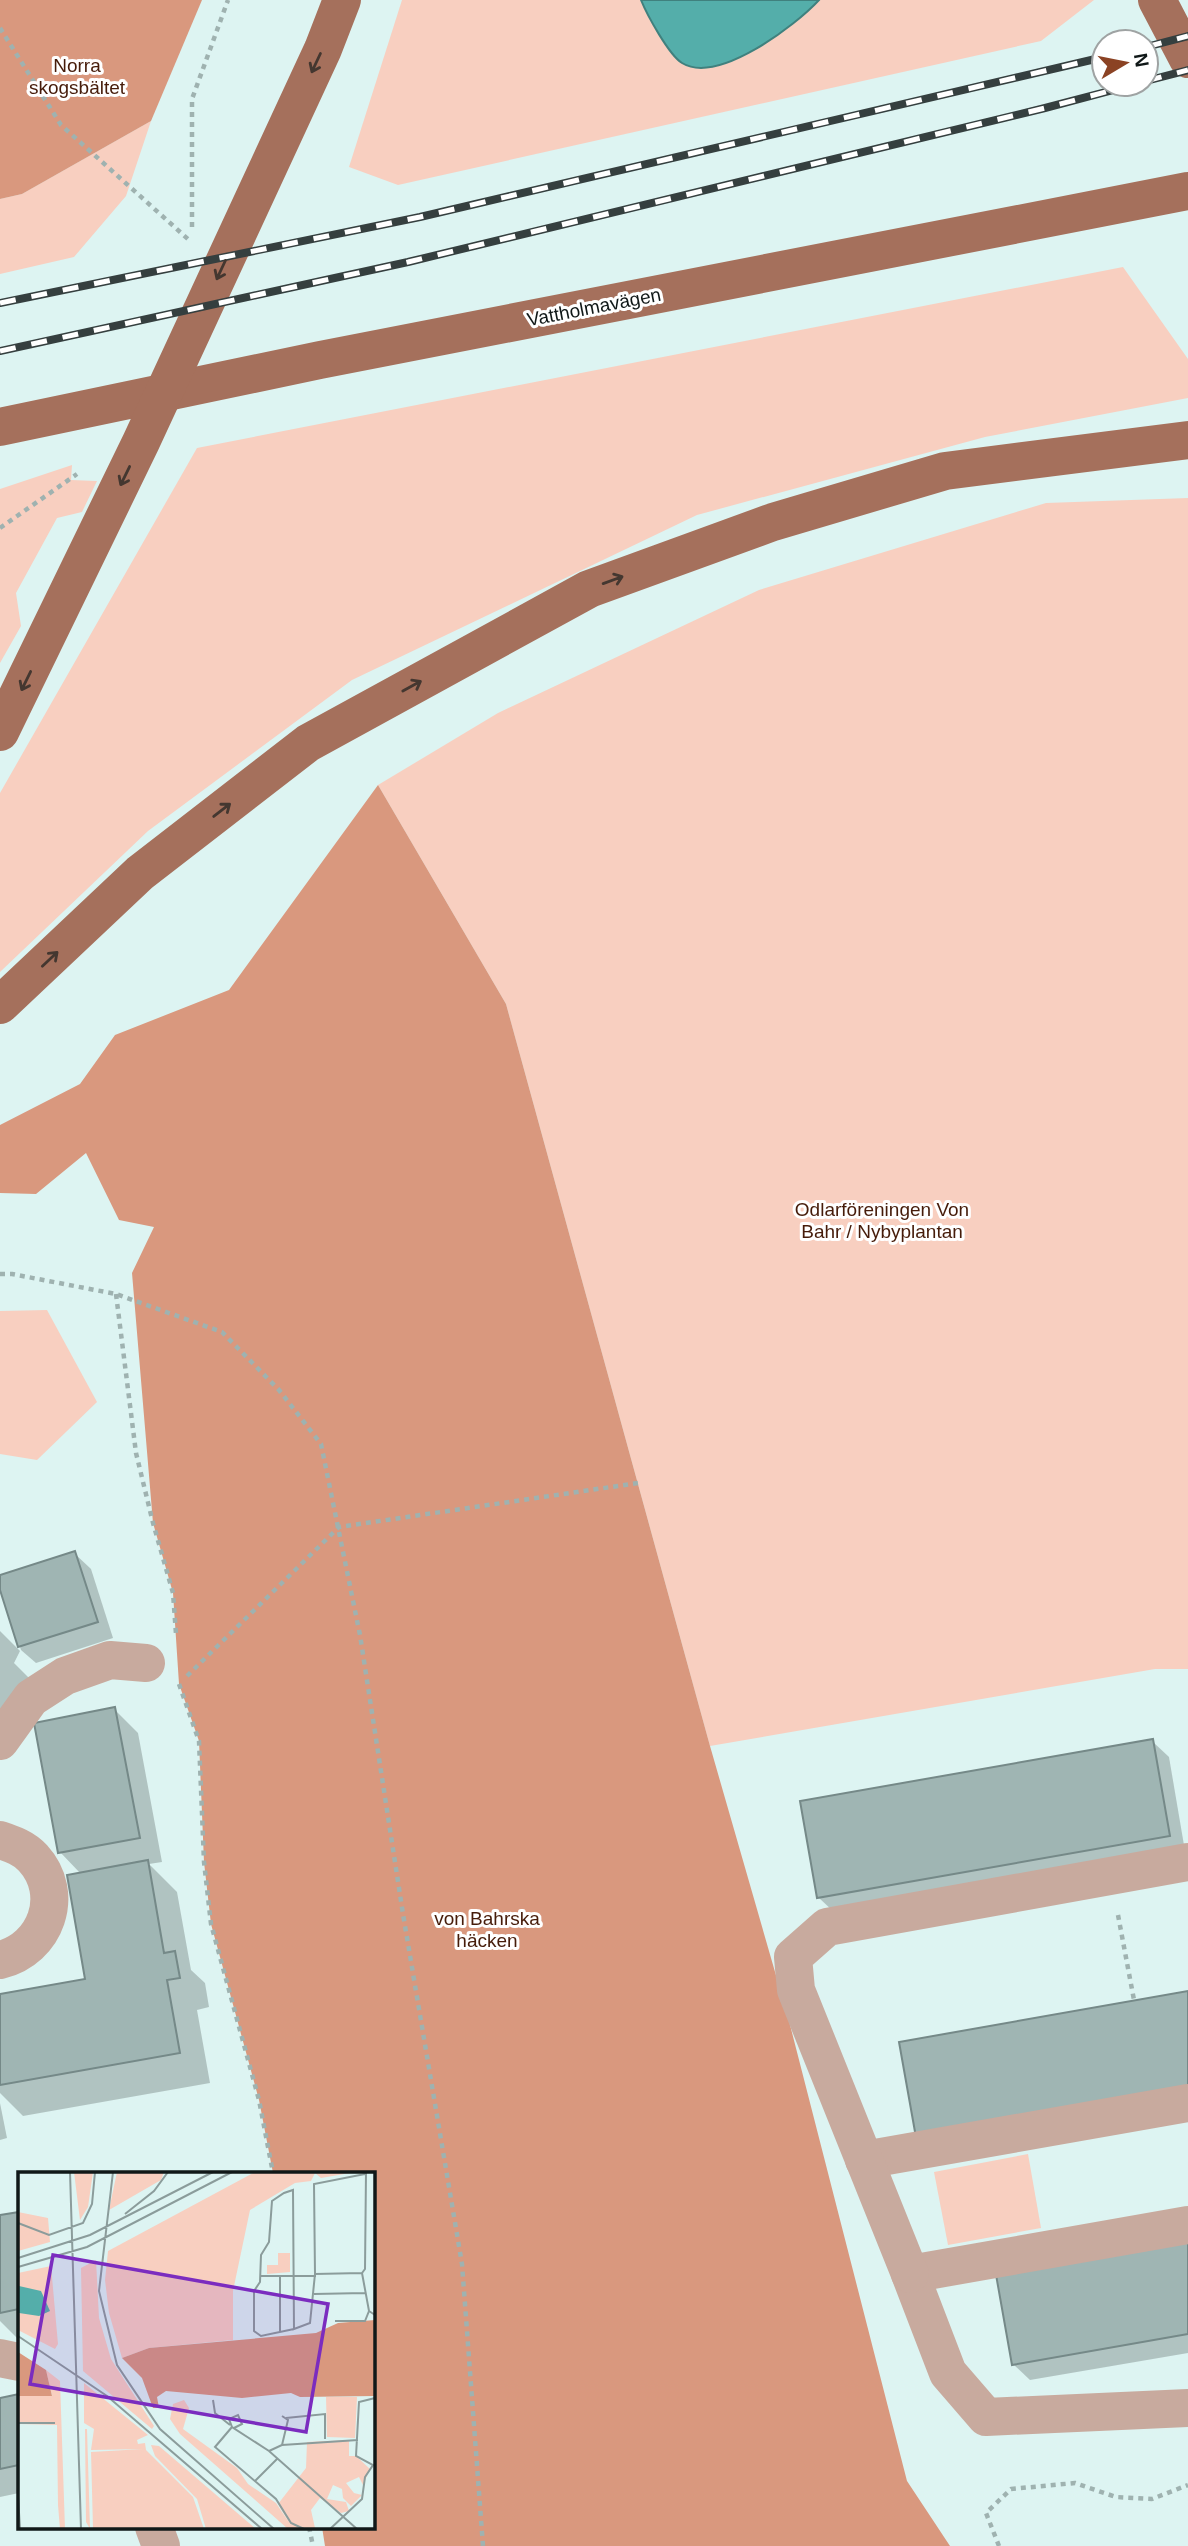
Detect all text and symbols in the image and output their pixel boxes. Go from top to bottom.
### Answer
north arrow [1090,28,1160,98]
one-way arrow [309,52,322,73]
text: N [1130,52,1153,69]
park label: Norra skogsbältet [29,55,126,98]
one-way arrow [214,259,227,280]
street label: Vattholmavägen [525,284,663,330]
one-way arrow [118,465,131,486]
one-way arrow [601,573,623,585]
one-way arrow [19,670,32,691]
one-way arrow [401,679,421,693]
one-way arrow [212,802,230,817]
one-way arrow [41,950,58,967]
park label: Odlarföreningen Von Bahr / Nybyplantan [795,1199,969,1242]
park label: von Bahrska häcken [434,1908,540,1951]
inset map [18,2172,374,2528]

